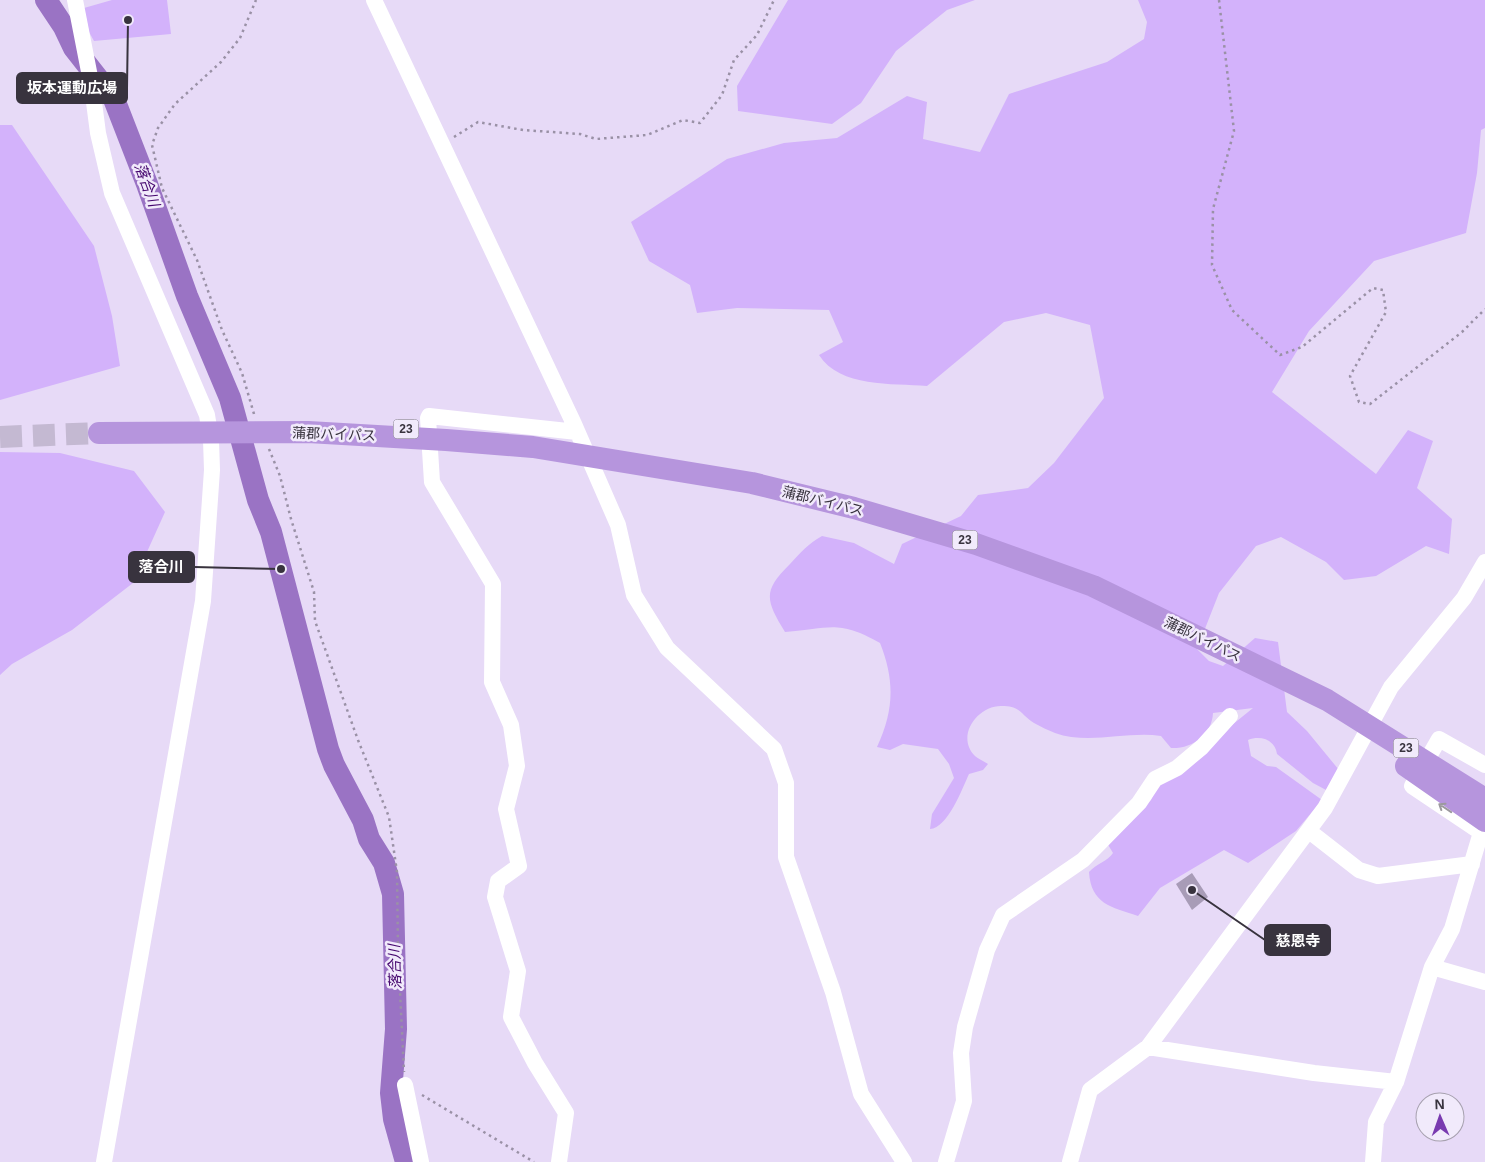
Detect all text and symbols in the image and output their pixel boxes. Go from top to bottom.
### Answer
callout: 坂本運動広場 [17,73,127,103]
text: 坂本運動広場 [27,79,117,96]
water label: 落合川 [132,161,164,211]
road number: 23 [394,419,418,438]
street label: 蒲郡バイパス [292,425,376,443]
street label: 蒲郡バイパス [780,483,866,519]
road number: 23 [952,530,978,550]
callout: 落合川 [129,552,194,582]
text: 落合川 [138,558,184,575]
street label: 蒲郡バイパス [1162,613,1244,665]
road number: 23 [1394,738,1418,758]
one-way arrow [1438,803,1452,813]
callout: 慈恩寺 [1265,925,1330,955]
text: 慈恩寺 [1275,932,1321,949]
water label: 落合川 [385,942,404,990]
north arrow [1415,1092,1465,1142]
text: N [1434,1096,1445,1112]

